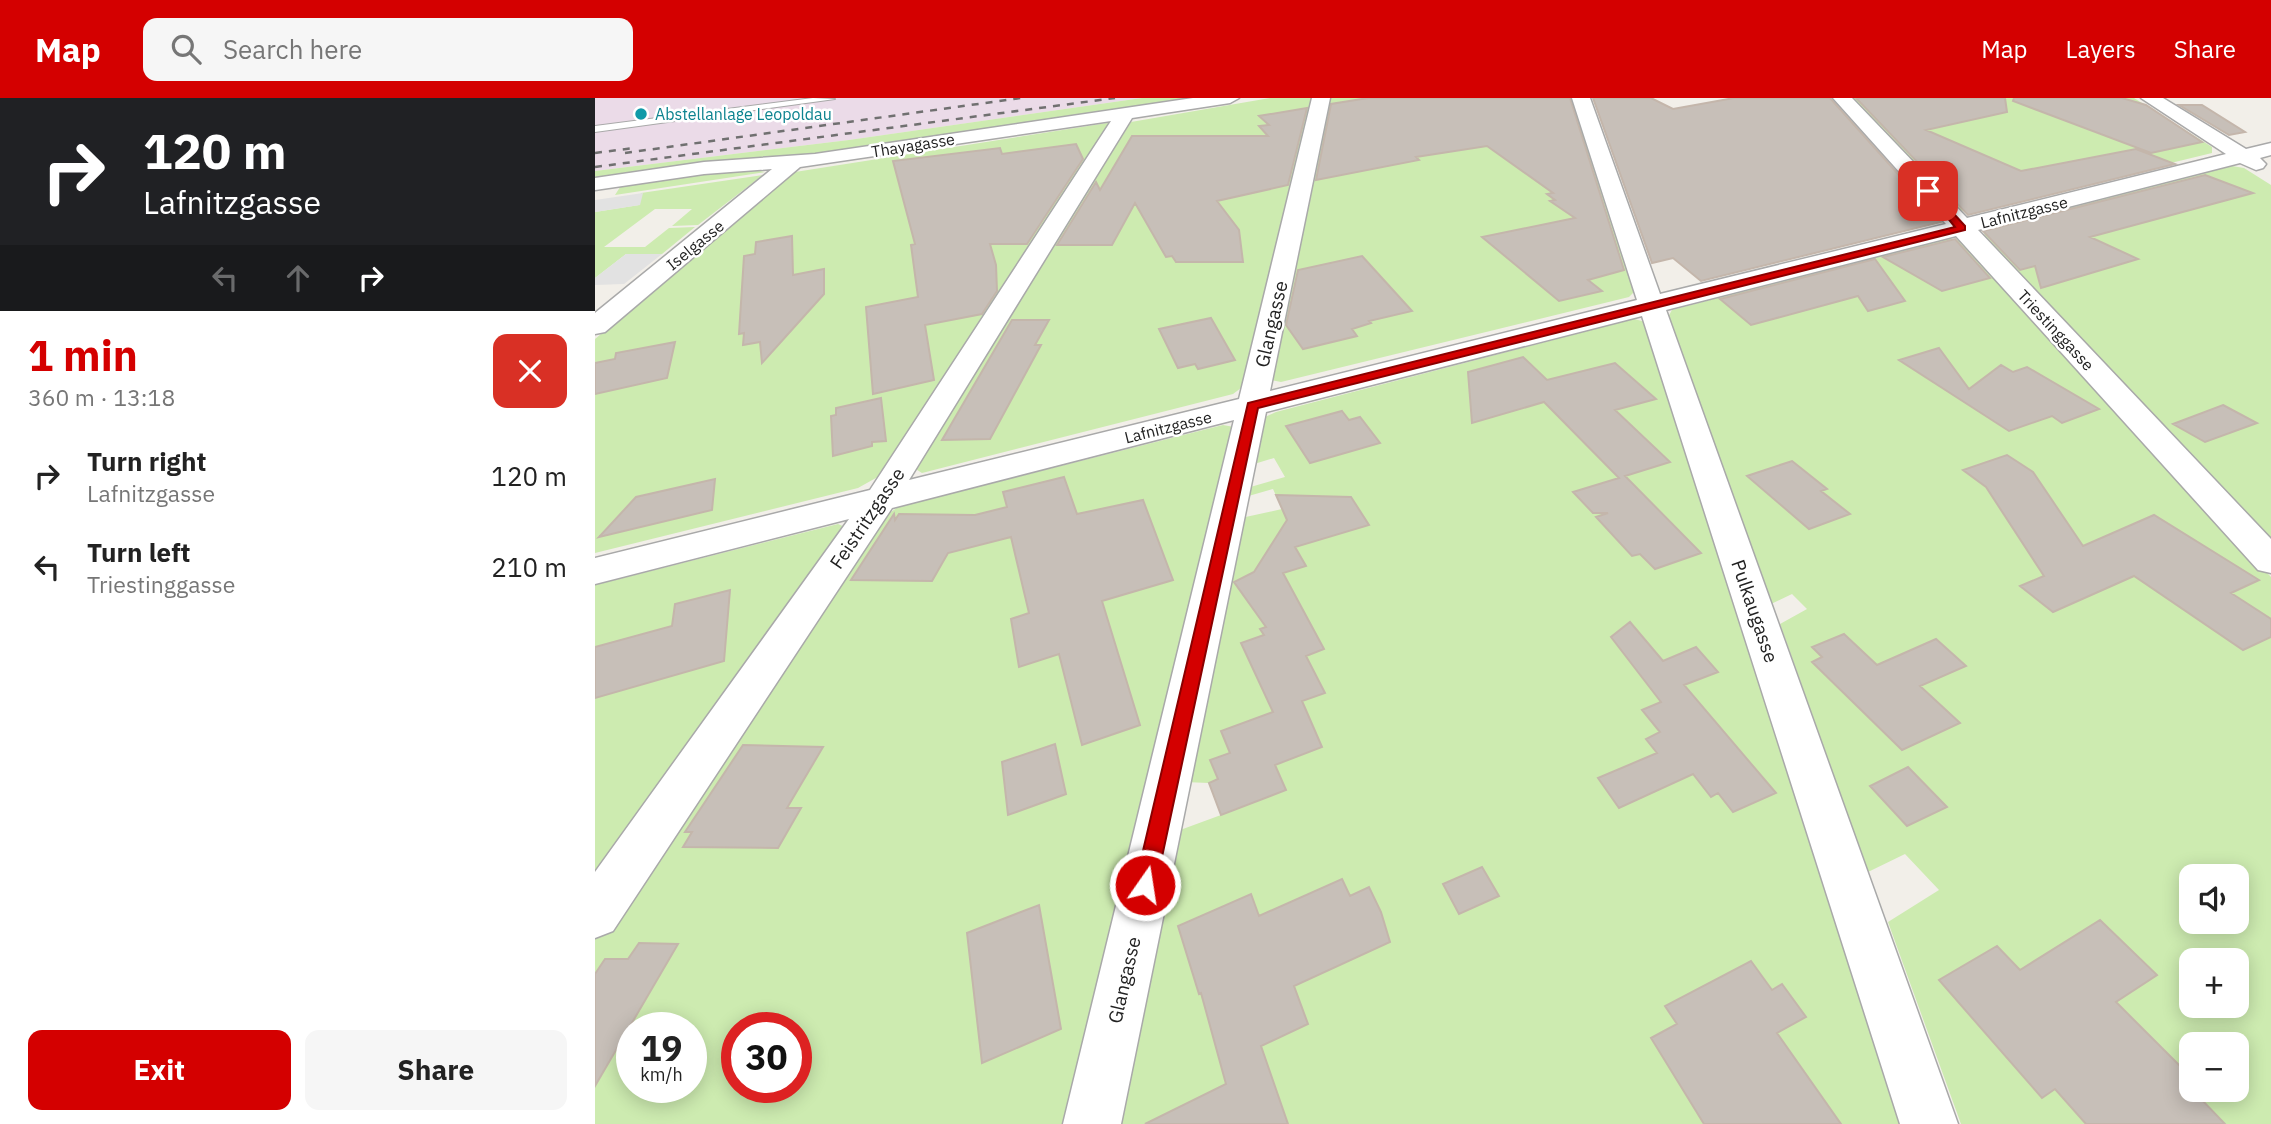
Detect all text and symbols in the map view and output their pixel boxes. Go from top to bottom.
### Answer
search box [143,18,633,81]
text: Map [35,28,101,71]
icon: search [167,30,205,68]
text: Search here [223,32,362,66]
text: Map [1981,33,2028,65]
text: Layers [2066,33,2136,65]
text: Share [2174,33,2236,65]
place label: Abstellanlage Leopoldau [655,104,832,124]
marker: Abstellanlage Leopoldau [633,106,649,122]
text: 120 m [143,119,287,182]
icon: right [28,126,119,217]
street label: Thayagasse [870,129,956,161]
pin [1898,161,1958,221]
icon: arrive [1909,172,1947,210]
text: Lafnitzgasse [143,181,321,223]
street label: Lafnitzgasse [1978,191,2070,232]
street label: Iselgasse [662,216,728,274]
icon: left [206,259,244,297]
icon: ahead [279,259,317,297]
icon: right [352,259,390,297]
street label: Glangasse [1249,278,1293,370]
street label: Triestinggasse [2014,285,2099,375]
text: 1 min [28,328,138,383]
button: close [493,334,567,408]
text: 360 m · 13:18 [28,382,175,412]
street label: Lafnitzgasse [1122,406,1214,447]
text: Turn right [87,444,206,478]
icon: right [28,457,66,495]
text: 120 m [491,459,567,493]
street label: Feistritzgasse [824,463,910,573]
text: Lafnitzgasse [87,478,215,508]
text: Turn left [87,535,190,569]
icon: left [28,548,66,586]
text: 210 m [491,550,567,584]
street label: Pulkaugasse [1726,556,1784,666]
text: Triestinggasse [87,569,235,599]
position arrow [1108,848,1182,922]
map controls [2179,864,2249,1102]
button: sound [2179,864,2249,934]
street label: Glangasse [1102,934,1146,1026]
button: + [2179,948,2249,1018]
speed limit sign: 30 [721,1012,812,1103]
text: 19 [640,1025,683,1071]
button: Exit [28,1030,291,1110]
button: Share [305,1030,567,1110]
button: − [2179,1032,2249,1102]
text: km/h [640,1063,683,1086]

